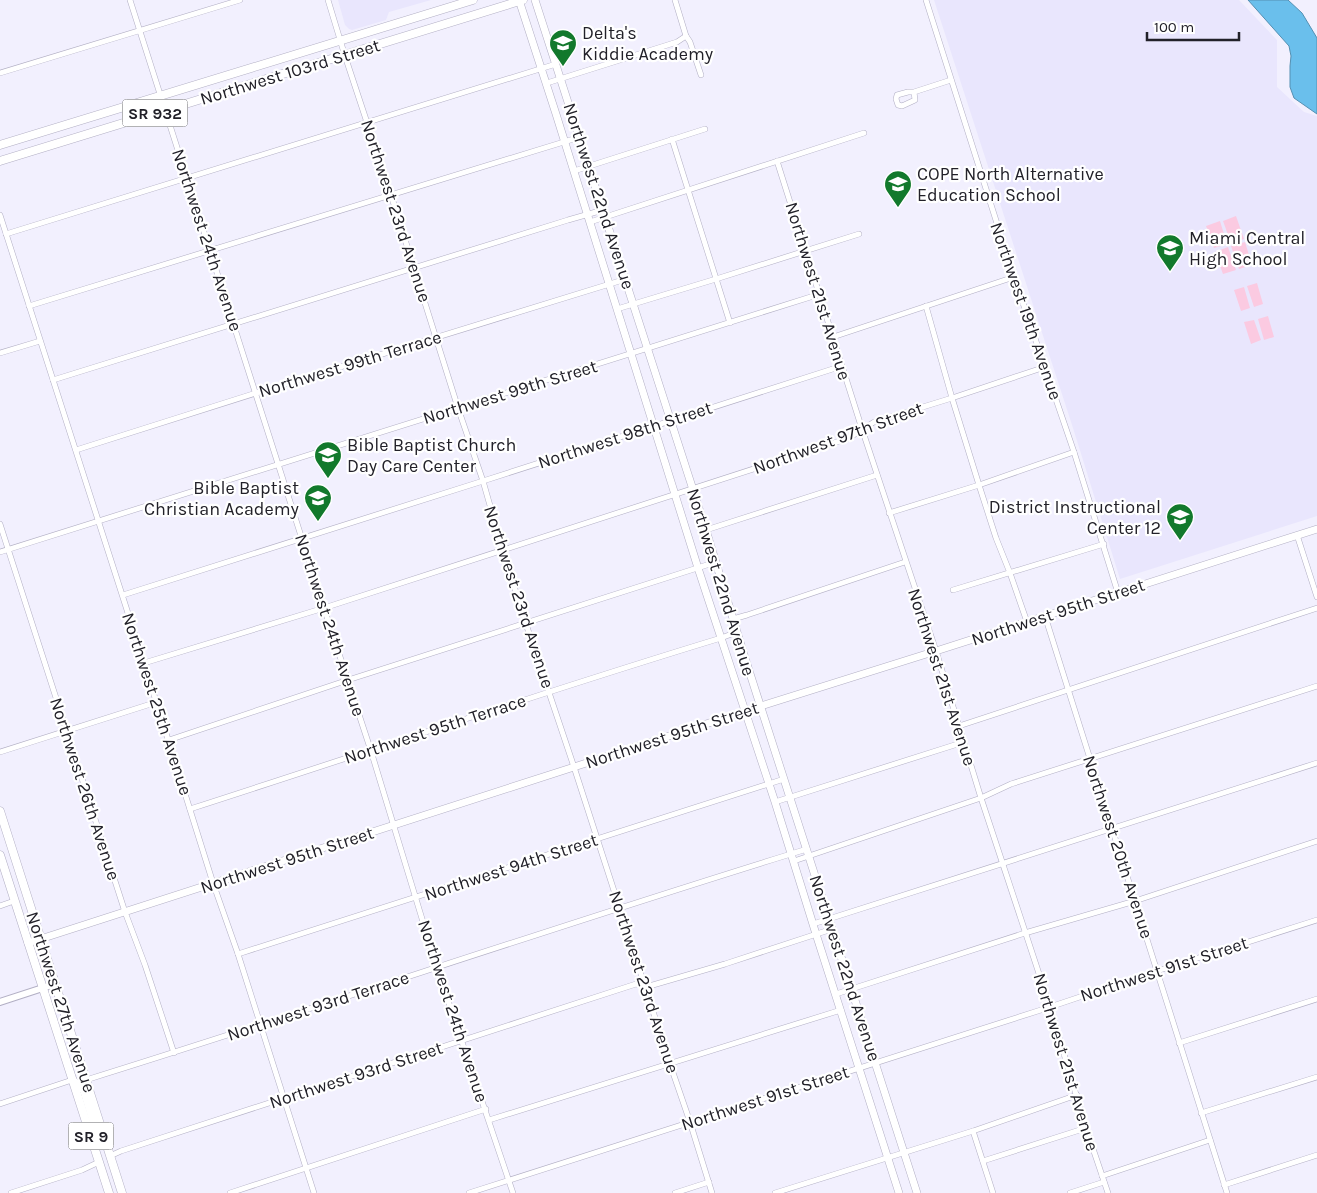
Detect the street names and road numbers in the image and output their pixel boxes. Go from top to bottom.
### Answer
street label: Northwest 103rd Street [197,34,383,110]
road number: SR 932 [122,100,188,126]
street label: Northwest 22nd Avenue [558,100,640,292]
street label: Northwest 23rd Avenue [356,117,436,305]
street label: Northwest 24th Avenue [167,146,247,334]
street label: Northwest 21st Avenue [780,199,856,383]
street label: Northwest 19th Avenue [985,219,1067,403]
street label: Northwest 99th Terrace [256,326,444,402]
street label: Northwest 99th Street [420,355,600,429]
street label: Northwest 98th Street [535,396,715,474]
street label: Northwest 97th Street [750,397,926,479]
street label: Northwest 22nd Avenue [682,486,760,678]
street label: Northwest 23rd Avenue [479,503,559,691]
street label: Northwest 24th Avenue [290,531,370,719]
street label: Northwest 95th Street [969,574,1148,650]
street label: Northwest 21st Avenue [903,586,981,768]
street label: Northwest 25th Avenue [117,610,197,798]
street label: Northwest 95th Terrace [341,689,529,769]
street label: Northwest 26th Avenue [45,695,125,883]
street label: Northwest 95th Street [583,697,762,773]
street label: Northwest 20th Avenue [1078,753,1158,941]
street label: Northwest 95th Street [198,822,377,898]
street label: Northwest 94th Street [422,829,601,905]
street label: Northwest 22nd Avenue [804,872,886,1064]
street label: Northwest 23rd Avenue [604,888,684,1076]
street label: Northwest 27th Avenue [21,909,101,1095]
street label: Northwest 24th Avenue [413,917,493,1105]
street label: Northwest 91st Street [1077,931,1251,1007]
street label: Northwest 93rd Terrace [224,966,412,1046]
street label: Northwest 21st Avenue [1028,970,1104,1154]
street label: Northwest 93rd Street [267,1037,446,1113]
street label: Northwest 91st Street [678,1060,852,1136]
road number: SR 9 [68,1122,114,1150]

